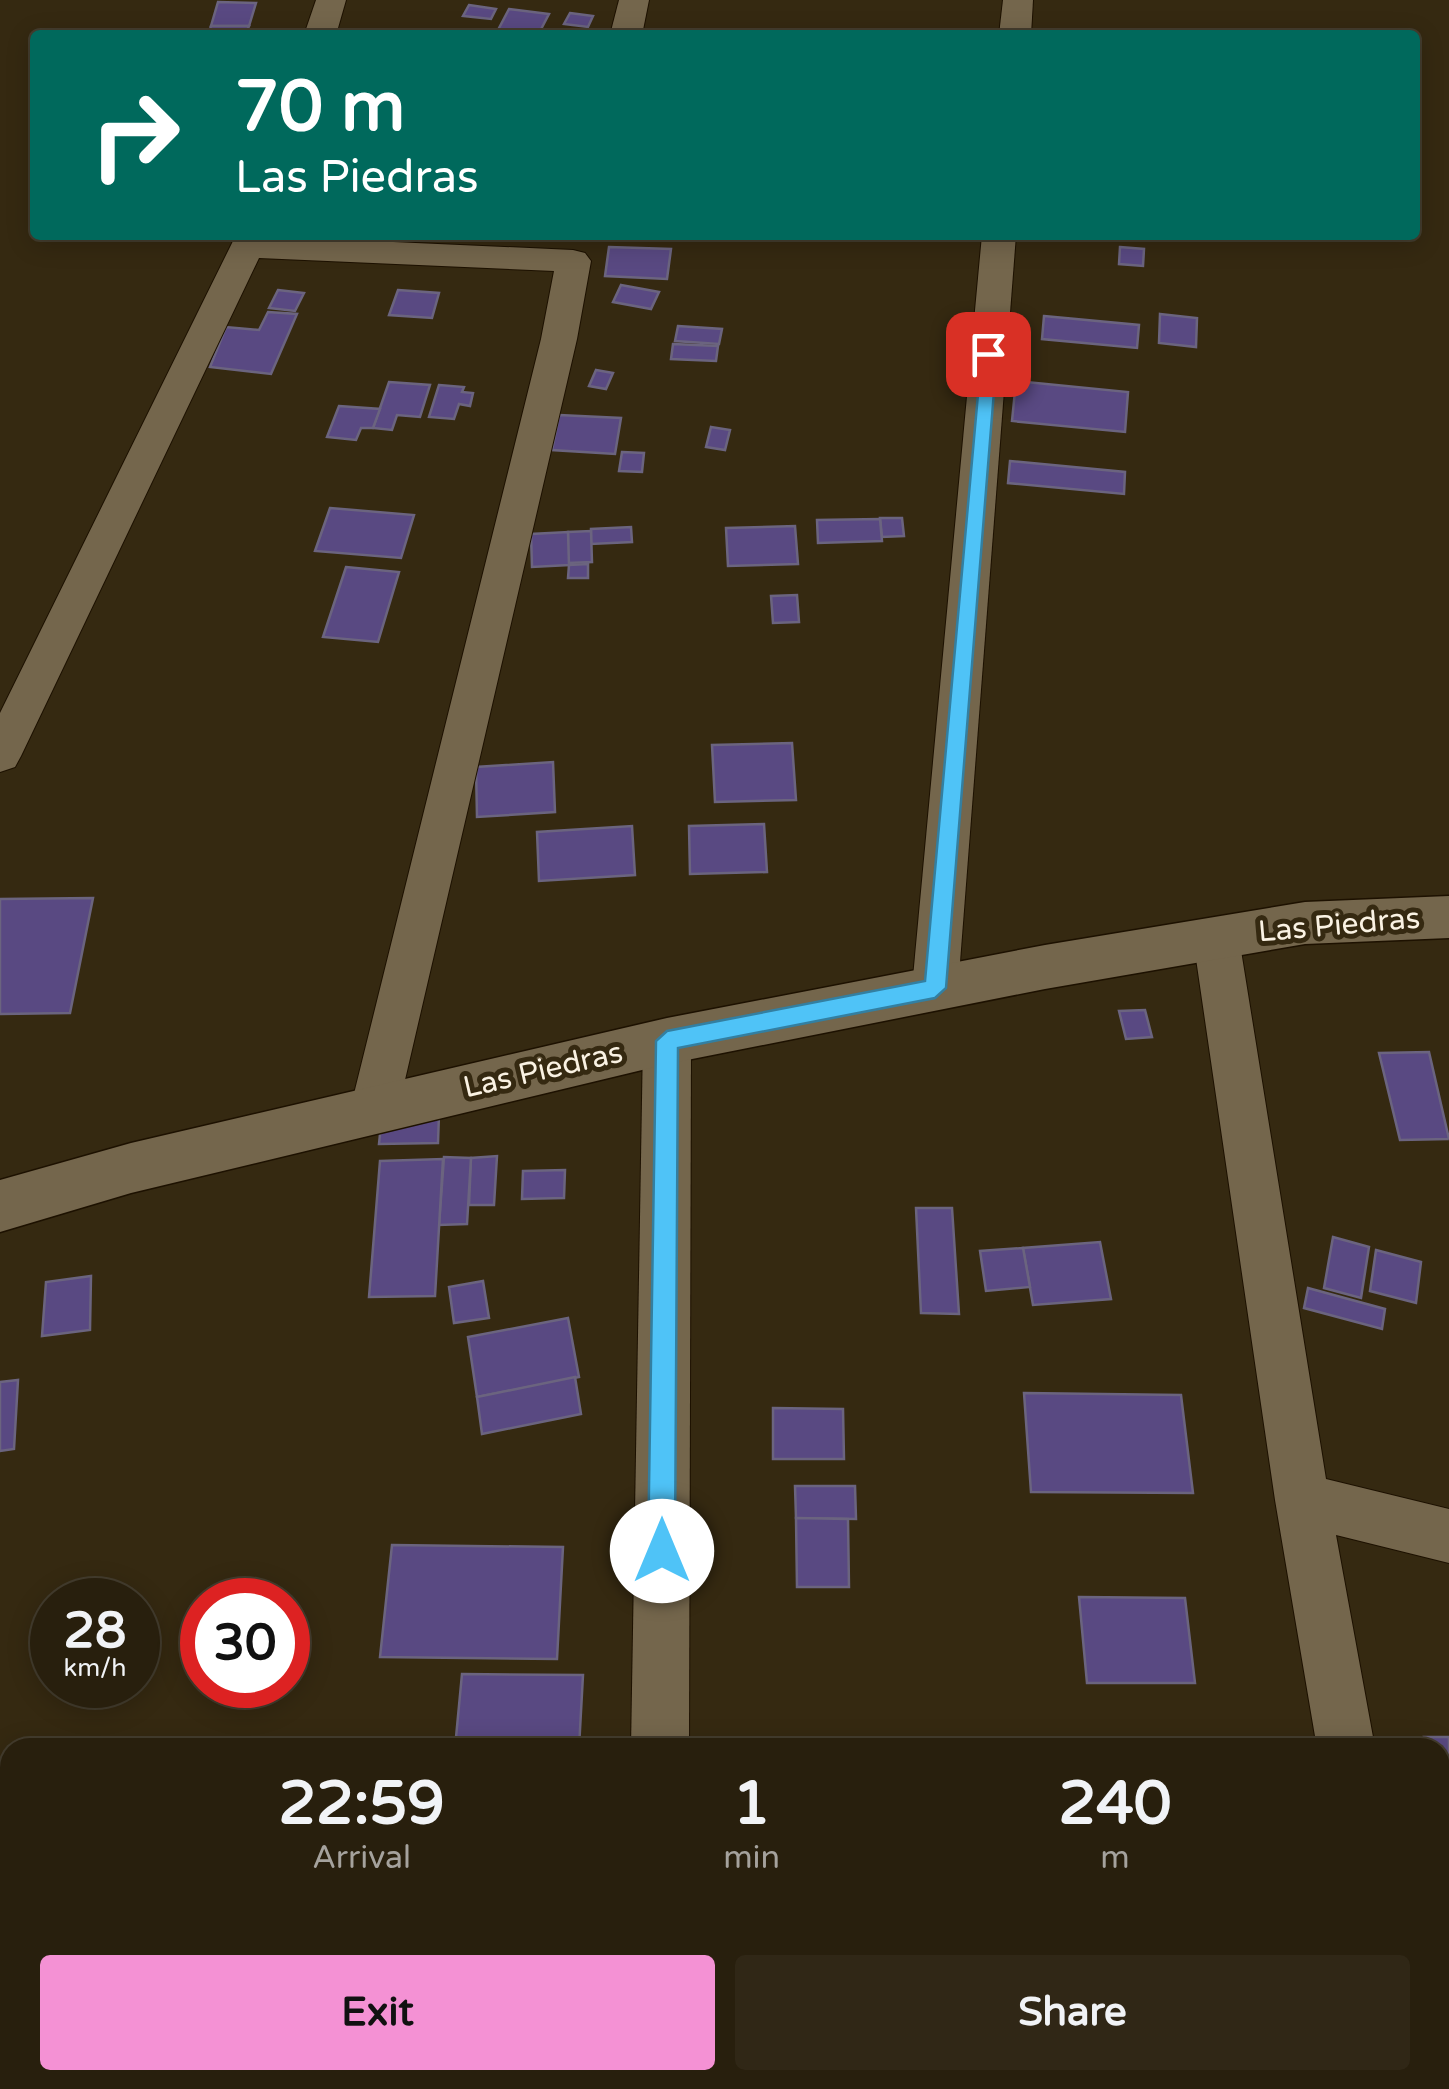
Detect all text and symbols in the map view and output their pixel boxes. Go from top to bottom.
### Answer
text: 70 m [235,66,405,150]
icon: right [70,70,200,200]
text: Las Piedras [235,151,479,205]
pin [946,312,1031,397]
icon: arrive [961,327,1016,382]
street label: Las Piedras [1257,899,1421,951]
street label: Las Piedras [460,1034,626,1106]
position arrow [610,1499,714,1603]
speed limit sign: 30 [180,1578,310,1708]
text: 28 [64,1601,126,1661]
text: km/h [64,1653,126,1683]
text: 22:59 [278,1768,445,1840]
text: 1 [733,1768,770,1840]
text: 240 [1058,1768,1172,1840]
text: Arrival [312,1839,411,1877]
text: min [723,1839,780,1877]
text: m [1100,1839,1130,1877]
button: Exit [40,1955,715,2070]
button: Share [735,1955,1410,2070]

